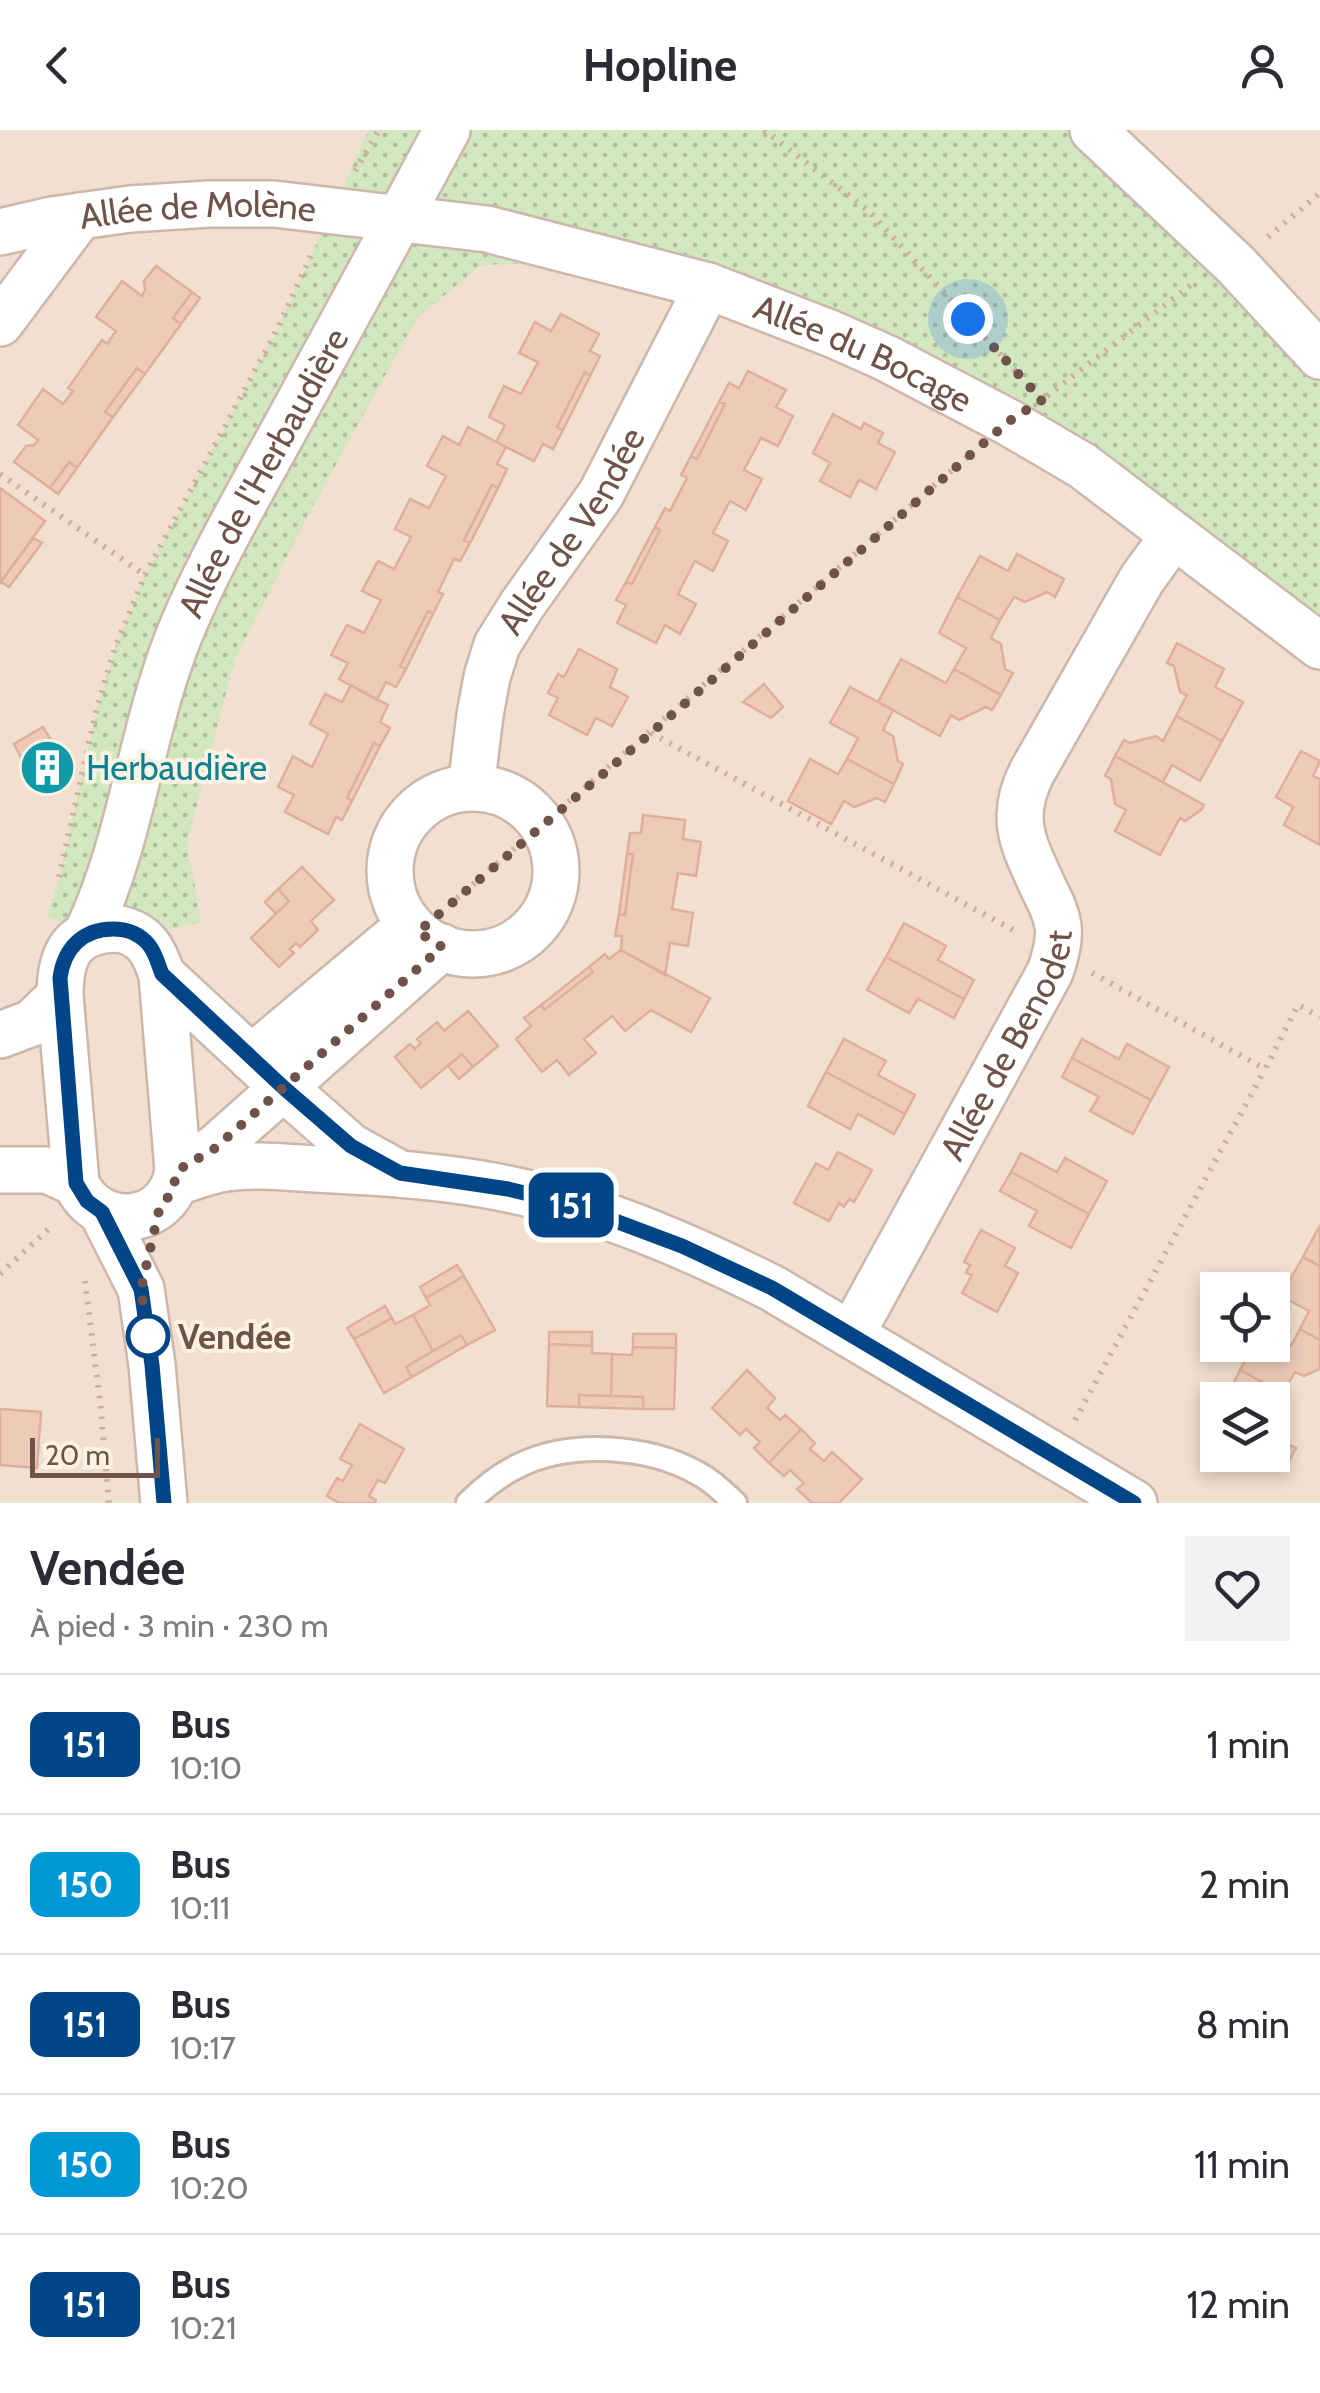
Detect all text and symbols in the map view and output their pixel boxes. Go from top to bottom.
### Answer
icon: back [30,38,85,93]
text: Hopline [583,38,737,92]
icon: person [1235,38,1290,93]
street label: Allée de Molène [77,183,319,237]
street label: Allée du Bocage [748,284,980,421]
your location [943,294,993,344]
street label: Allée de l'Herbaudière [168,320,357,624]
street label: Allée de Vendée [488,420,653,642]
building icon: Herbaudière [17,737,77,797]
place label: Herbaudière [86,746,267,789]
street label: Allée de Benodet [930,929,1080,1167]
line badge: 151 [514,1172,628,1238]
text: 151 [549,1184,593,1227]
map controls [1200,1272,1290,1472]
button: locate [1200,1272,1290,1362]
marker: Vendée [127,1315,169,1357]
place label: Vendée [178,1315,291,1358]
button: layers [1200,1382,1290,1472]
scale bar [30,1433,160,1478]
text: 20 m [45,1438,110,1472]
button: heart [1185,1536,1290,1641]
text: Vendée [30,1539,185,1597]
text: À pied · 3 min · 230 m [30,1606,329,1645]
text: Bus [170,1701,231,1748]
text: 1 min [1206,1721,1290,1768]
text: 151 [63,1723,107,1766]
text: 10:10 [170,1748,242,1787]
text: Bus [170,1841,231,1888]
text: 2 min [1199,1861,1290,1908]
text: 150 [57,1863,113,1906]
text: 10:11 [170,1888,230,1927]
text: Bus [170,1981,231,2028]
text: 8 min [1196,2001,1290,2048]
text: 151 [63,2003,107,2046]
text: 10:17 [170,2028,236,2067]
text: Bus [170,2121,231,2168]
text: 11 min [1194,2141,1290,2188]
text: 150 [57,2143,113,2186]
text: 10:20 [170,2168,249,2207]
text: Bus [170,2261,231,2308]
text: 12 min [1187,2281,1290,2328]
text: 151 [63,2283,107,2326]
text: 10:21 [170,2308,237,2347]

